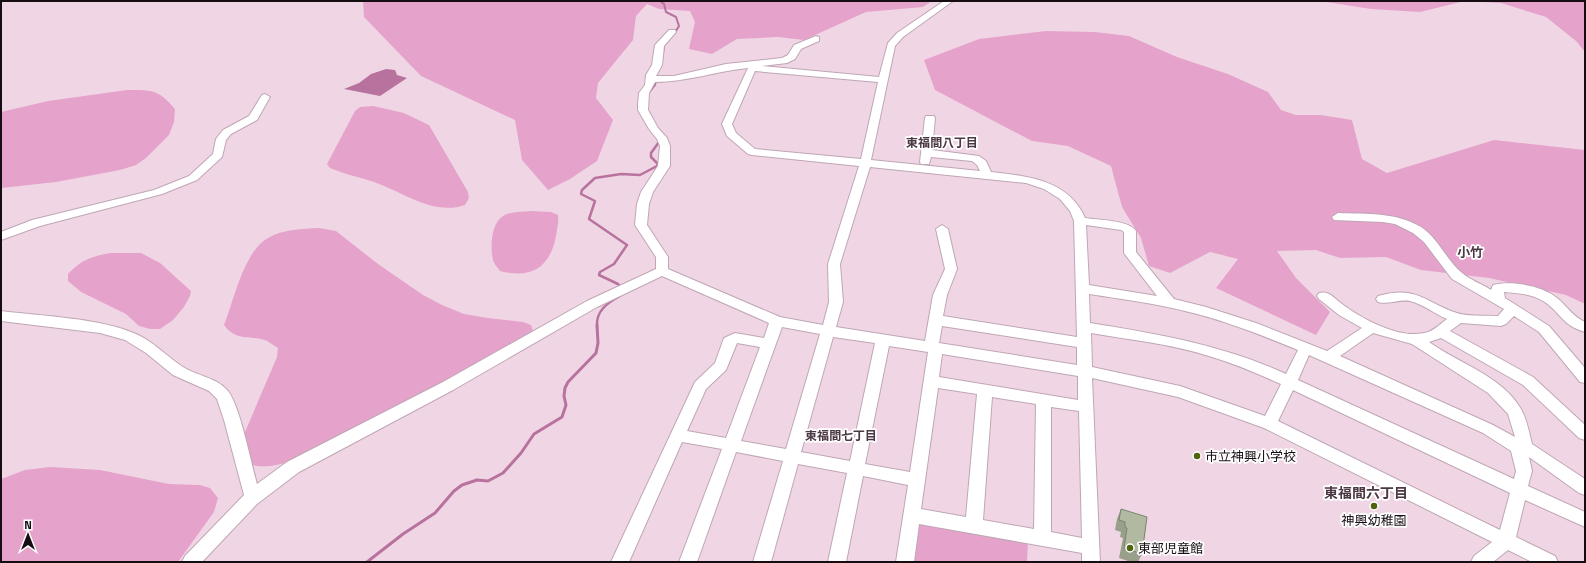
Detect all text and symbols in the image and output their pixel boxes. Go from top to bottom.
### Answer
district label: 東福間八丁目 [906,133,978,152]
district label: 小竹 [1457,242,1483,262]
district label: 東福間七丁目 [805,426,877,445]
place label: 市立神興小学校 [1205,446,1296,466]
marker: 市立神興小学校 [1192,451,1202,461]
district label: 東福間六丁目 [1324,482,1408,503]
marker: 神興幼稚園 [1369,501,1379,511]
place label: 神興幼稚園 [1341,510,1407,530]
north arrow [8,515,48,555]
text: N [24,517,32,533]
place label: 東部児童館 [1138,538,1203,558]
marker: 東部児童館 [1125,543,1135,553]

